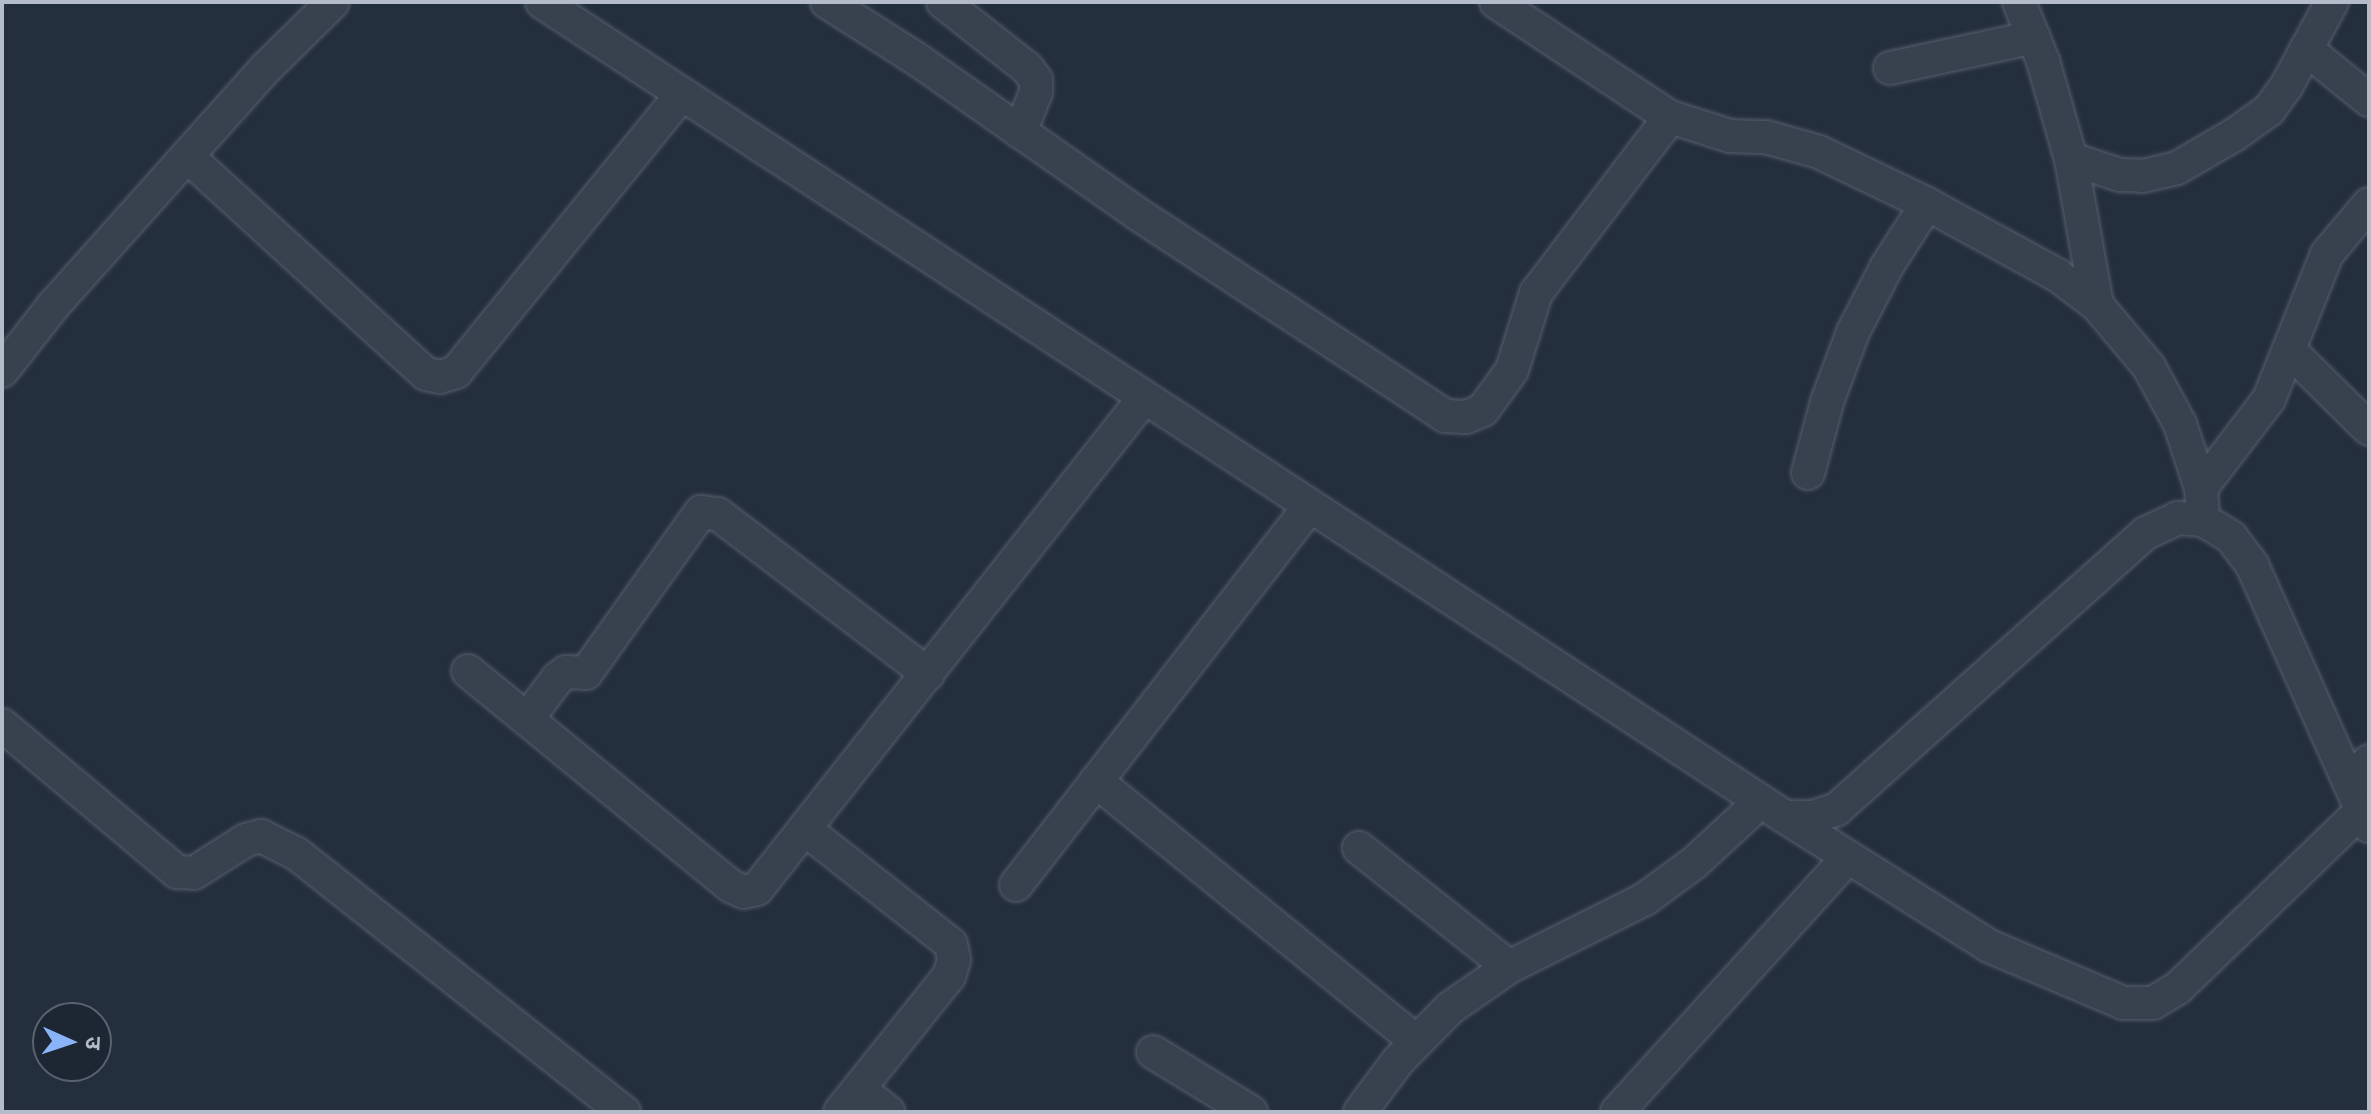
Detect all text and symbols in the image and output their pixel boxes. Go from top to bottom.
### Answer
north arrow [32,1002,112,1082]
text: उ [81,1036,107,1050]

